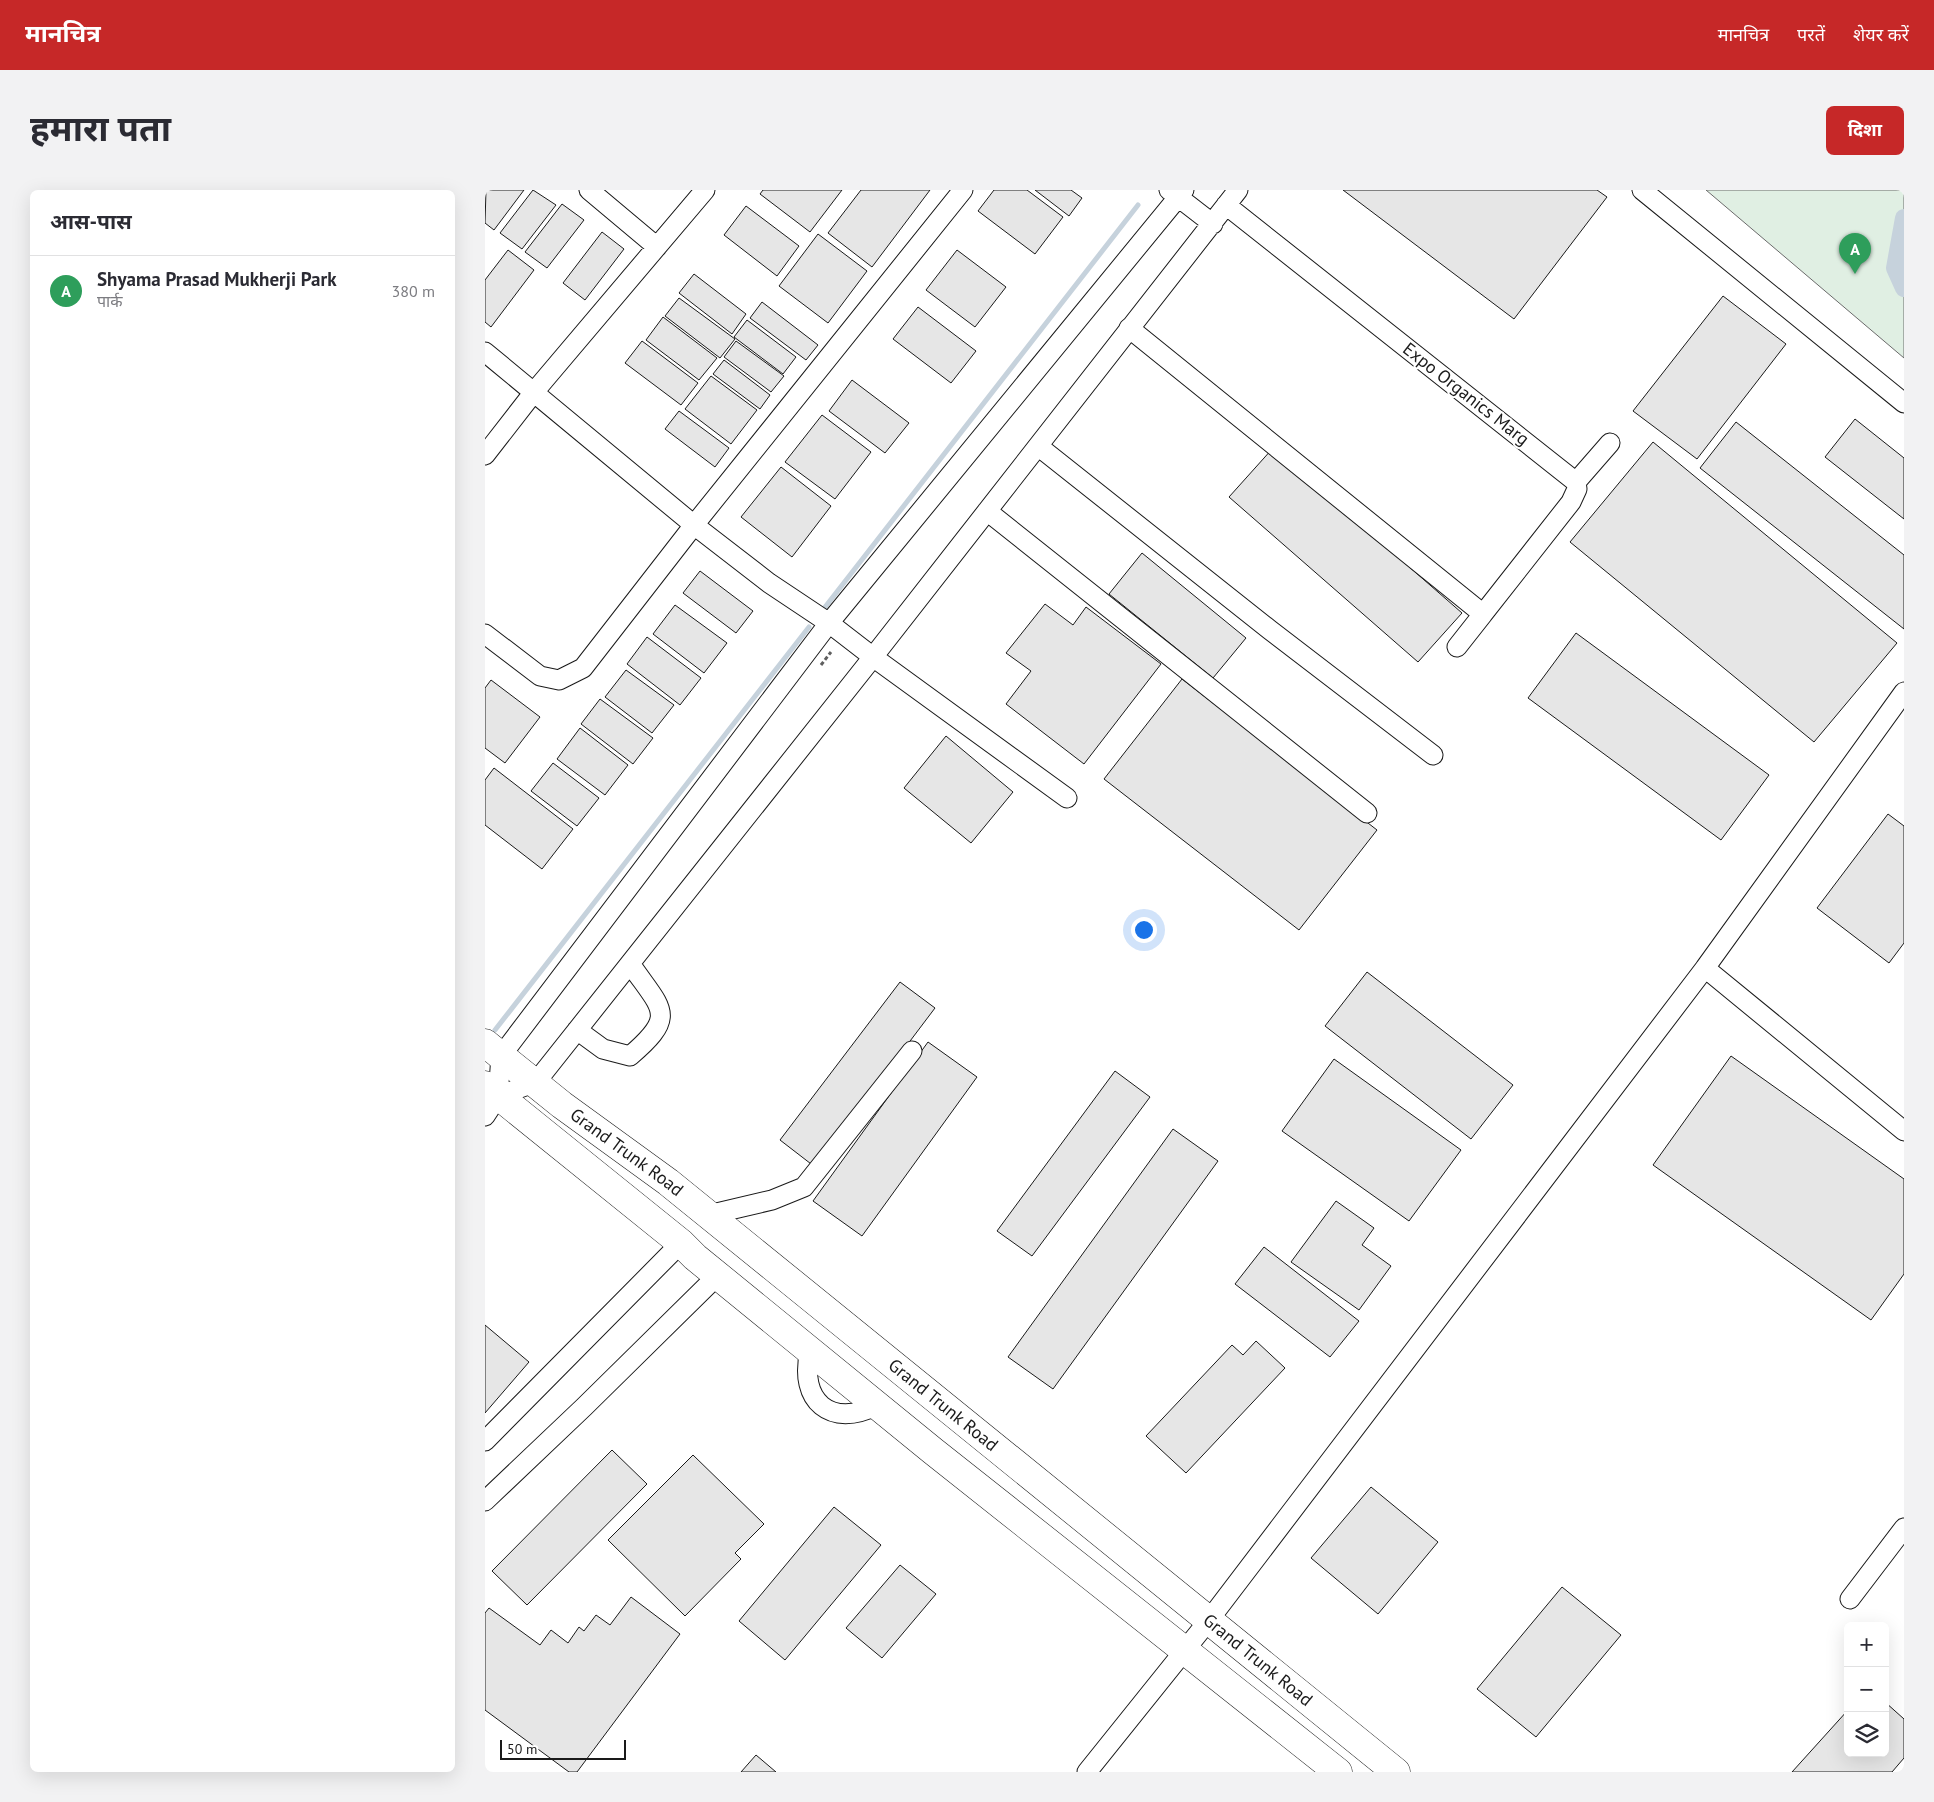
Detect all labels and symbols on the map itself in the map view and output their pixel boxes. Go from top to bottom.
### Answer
pin: A [1839,233,1871,274]
street label: Expo Organics Marg [1398,337,1534,450]
your location [1131,917,1157,943]
street label: Grand Trunk Road [566,1103,688,1201]
street label: Grand Trunk Road [884,1353,1003,1456]
street label: Grand Trunk Road [1198,1608,1318,1711]
scale bar [500,1737,626,1760]

